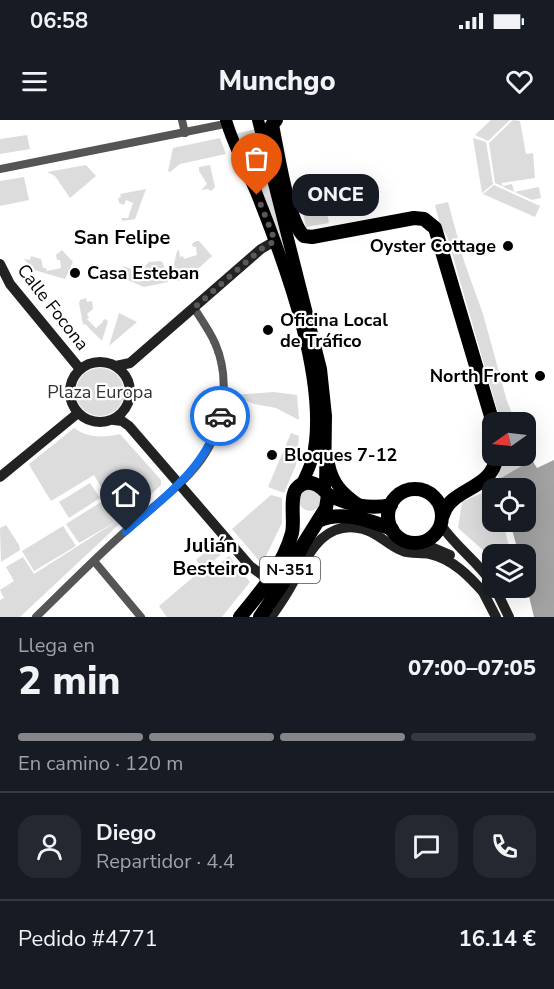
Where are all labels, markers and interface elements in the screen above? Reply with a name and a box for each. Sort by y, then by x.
text: 06:58 [30,6,88,36]
text: Munchgo [218,63,336,100]
icon: menu [18,65,51,98]
icon: heart [503,65,536,98]
pin [231,133,282,195]
icon: bag [240,142,273,175]
callout: ONCE [293,174,380,216]
text: ONCE [307,181,364,208]
district label: San Felipe [74,224,171,251]
place label: Oyster Cottage [370,234,496,258]
marker: Oyster Cottage [501,239,515,253]
street label: Calle Focona [12,259,94,355]
place label: Casa Esteban [87,261,199,285]
marker: Casa Esteban [68,266,82,280]
place label: Oficina Local de Tráfico [280,308,388,353]
marker: Oficina Local de Tráfico [261,323,275,337]
place label: North Front [430,364,528,388]
marker: North Front [533,369,547,383]
park label: Plaza Europa [47,380,153,404]
courier [190,386,250,446]
icon: car [204,400,237,433]
north arrow [482,412,536,466]
map controls [482,412,536,598]
place label: Bloques 7-12 [284,443,397,467]
marker: Bloques 7-12 [265,448,279,462]
pin [100,469,151,531]
icon: home [109,478,142,511]
button: locate [482,478,536,532]
district label: Julián Besteiro [173,532,249,582]
button: layers [482,544,536,598]
road number: N-351 [260,557,320,583]
text: Llega en [18,632,95,659]
text: 07:00–07:05 [408,653,536,683]
text: 2 min [18,655,121,708]
text: En camino · 120 m [18,750,183,777]
button: person [18,815,81,878]
button: chat [395,815,458,878]
button: phone [473,815,536,878]
text: Diego [96,818,156,848]
text: Repartidor · 4.4 [96,848,235,875]
text: Pedido #4771 [18,924,158,954]
text: 16.14 € [459,924,536,954]

